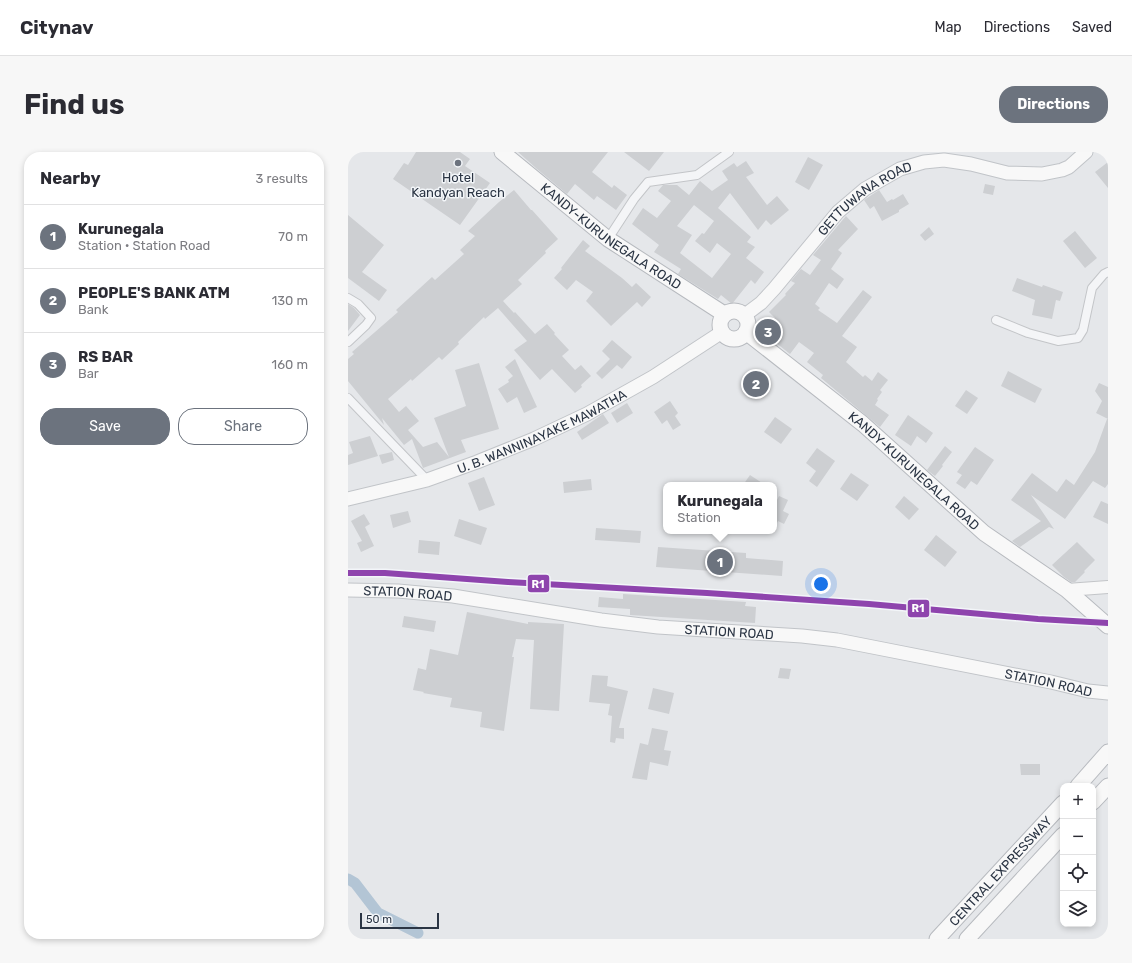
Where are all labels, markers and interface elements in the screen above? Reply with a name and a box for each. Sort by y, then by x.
text: Citynav [20,16,93,39]
text: Map [935,19,962,36]
text: Directions [984,19,1050,36]
text: Saved [1072,19,1112,36]
button: Directions [999,86,1108,123]
text: Find us [24,88,124,121]
marker: Hotel Kandyan Reach [453,158,463,168]
street label: GETTUWANA ROAD [815,159,913,239]
text: Nearby [40,168,101,188]
place label: Hotel Kandyan Reach [411,170,505,200]
text: 3 results [256,171,308,186]
street label: KANDY-KURUNEGALA ROAD [538,180,684,292]
text: Kurunegala [78,220,164,238]
text: 1 [50,229,56,244]
text: 70 m [278,229,308,244]
text: Station · Station Road [78,238,210,253]
text: PEOPLE'S BANK ATM [78,284,230,302]
text: 2 [49,293,57,308]
text: 130 m [272,293,308,308]
text: Bank [78,302,108,317]
pin: 3 [755,317,781,347]
text: RS BAR [78,348,133,366]
text: 3 [49,357,57,372]
text: 160 m [272,357,308,372]
text: Bar [78,366,99,381]
pin: 2 [743,369,769,399]
street label: U. B. WANNINAYAKE MAWATHA [455,386,629,477]
button: Save [40,408,170,445]
button: Share [178,408,308,445]
street label: KANDY-KURUNEGALA ROAD [845,409,982,533]
popup [663,482,777,534]
text: Kurunegala [677,492,763,510]
text: Station [677,510,721,525]
pin: 1 [707,547,733,577]
line badge: R1 [527,574,550,593]
your location [811,574,831,594]
text: R1 [531,578,545,591]
street label: STATION ROAD [363,583,453,604]
line badge: R1 [907,599,930,618]
text: R1 [911,602,925,615]
street label: STATION ROAD [684,622,774,642]
street label: STATION ROAD [1003,666,1094,700]
map controls [1060,783,1096,927]
button: + [1060,783,1096,819]
street label: CENTRAL EXPRESSWAY [946,813,1055,929]
button: − [1060,819,1096,855]
button: locate [1060,855,1096,891]
button: layers [1060,891,1096,927]
scale bar [360,911,439,930]
text: 50 m [366,913,392,926]

